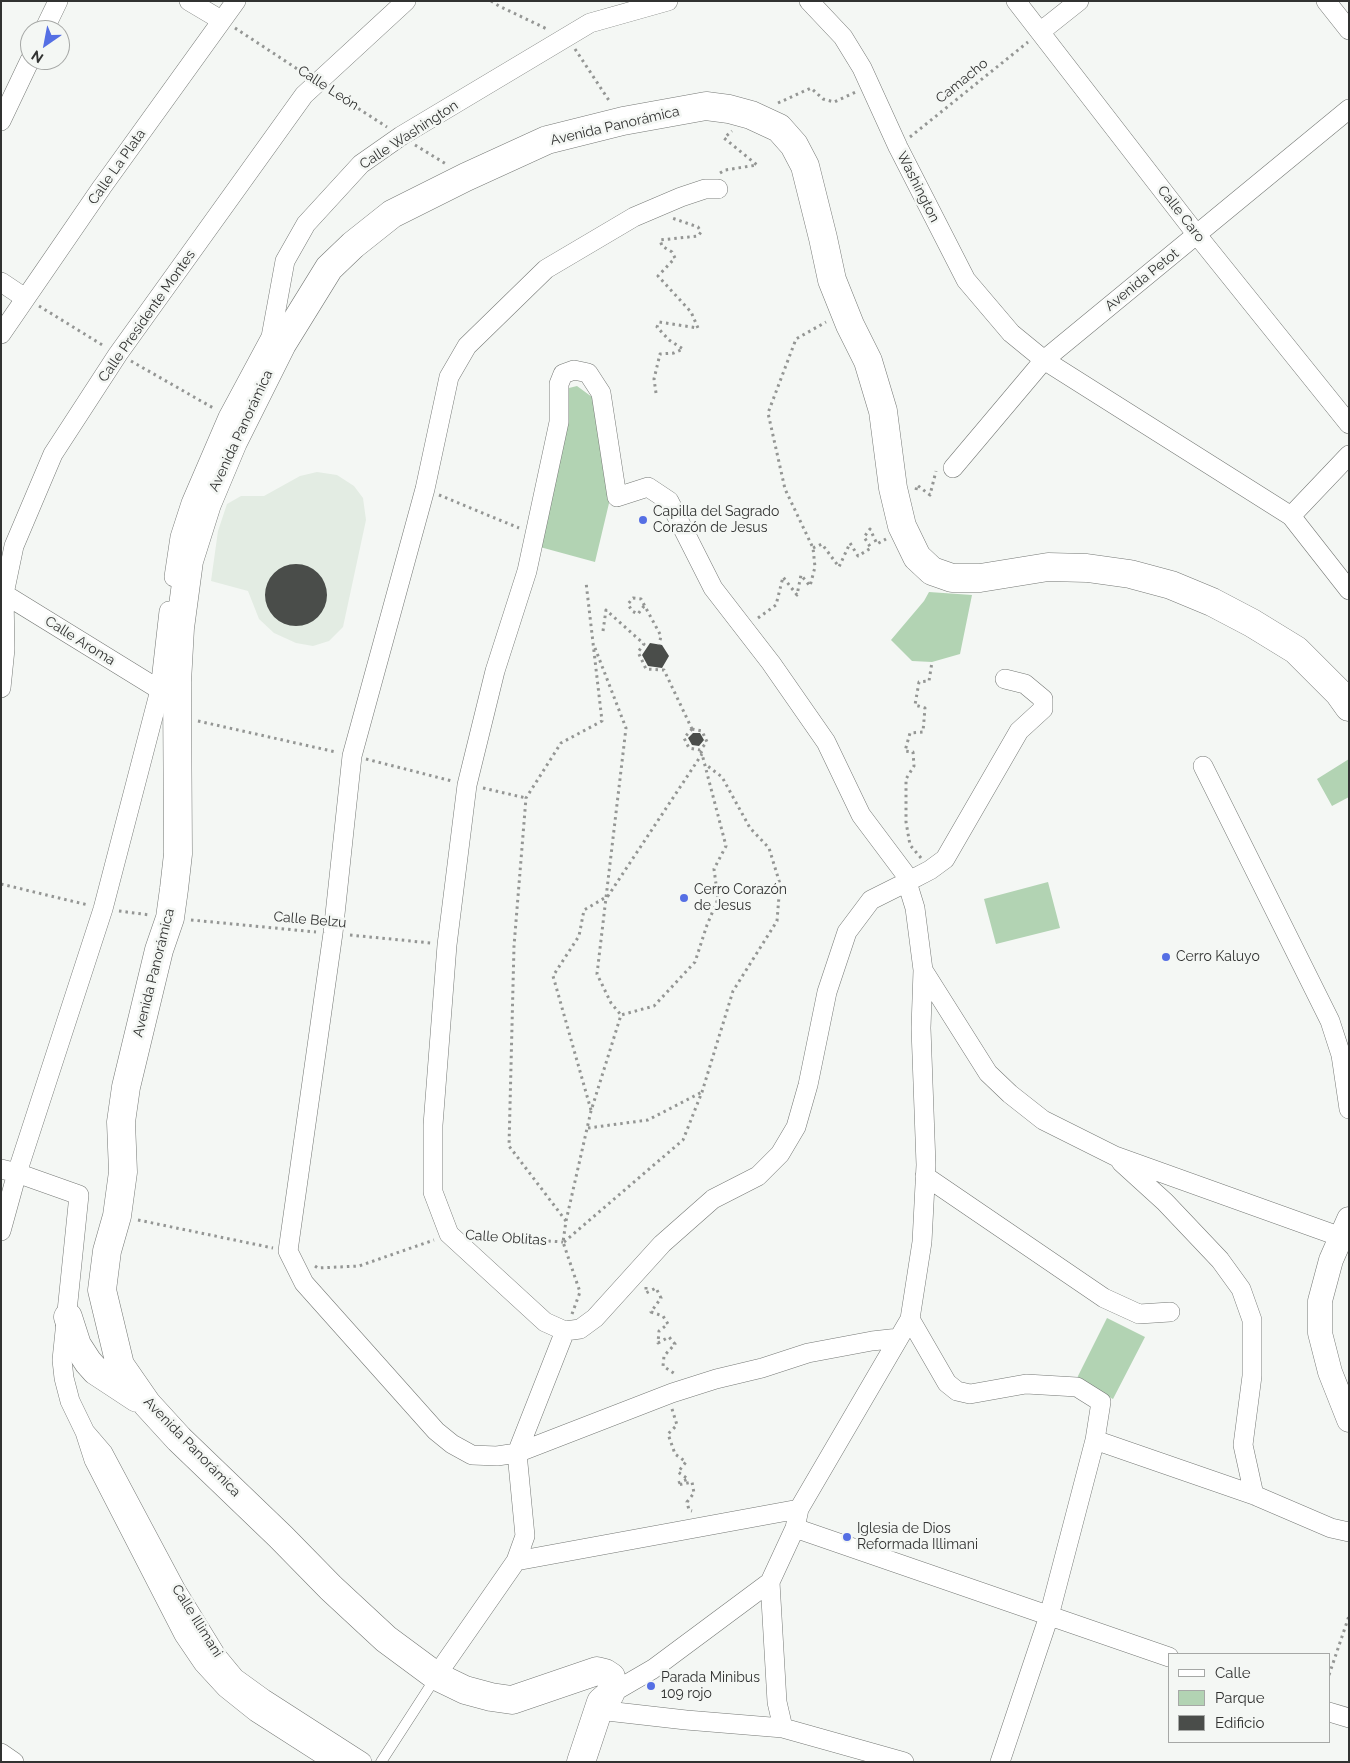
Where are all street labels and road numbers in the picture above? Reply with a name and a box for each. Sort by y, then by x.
street label: Camacho [933,55,991,107]
street label: Calle León [294,62,362,114]
street label: Calle Washington [357,97,461,173]
street label: Avenida Panorámica [549,103,681,149]
street label: Calle La Plata [85,126,149,208]
street label: Washington [893,149,943,225]
street label: Calle Caro [1154,182,1208,246]
street label: Avenida Petot [1102,245,1182,315]
street label: Calle Presidente Montes [95,247,199,385]
street label: Avenida Panorámica [205,368,277,494]
street label: Calle Aroma [42,613,118,669]
street label: Avenida Panorámica [130,907,178,1039]
street label: Calle Belzu [273,908,347,932]
street label: Calle Oblitas [465,1227,547,1249]
street label: Avenida Panorámica [140,1394,244,1500]
street label: Calle Illimani [168,1582,226,1660]

